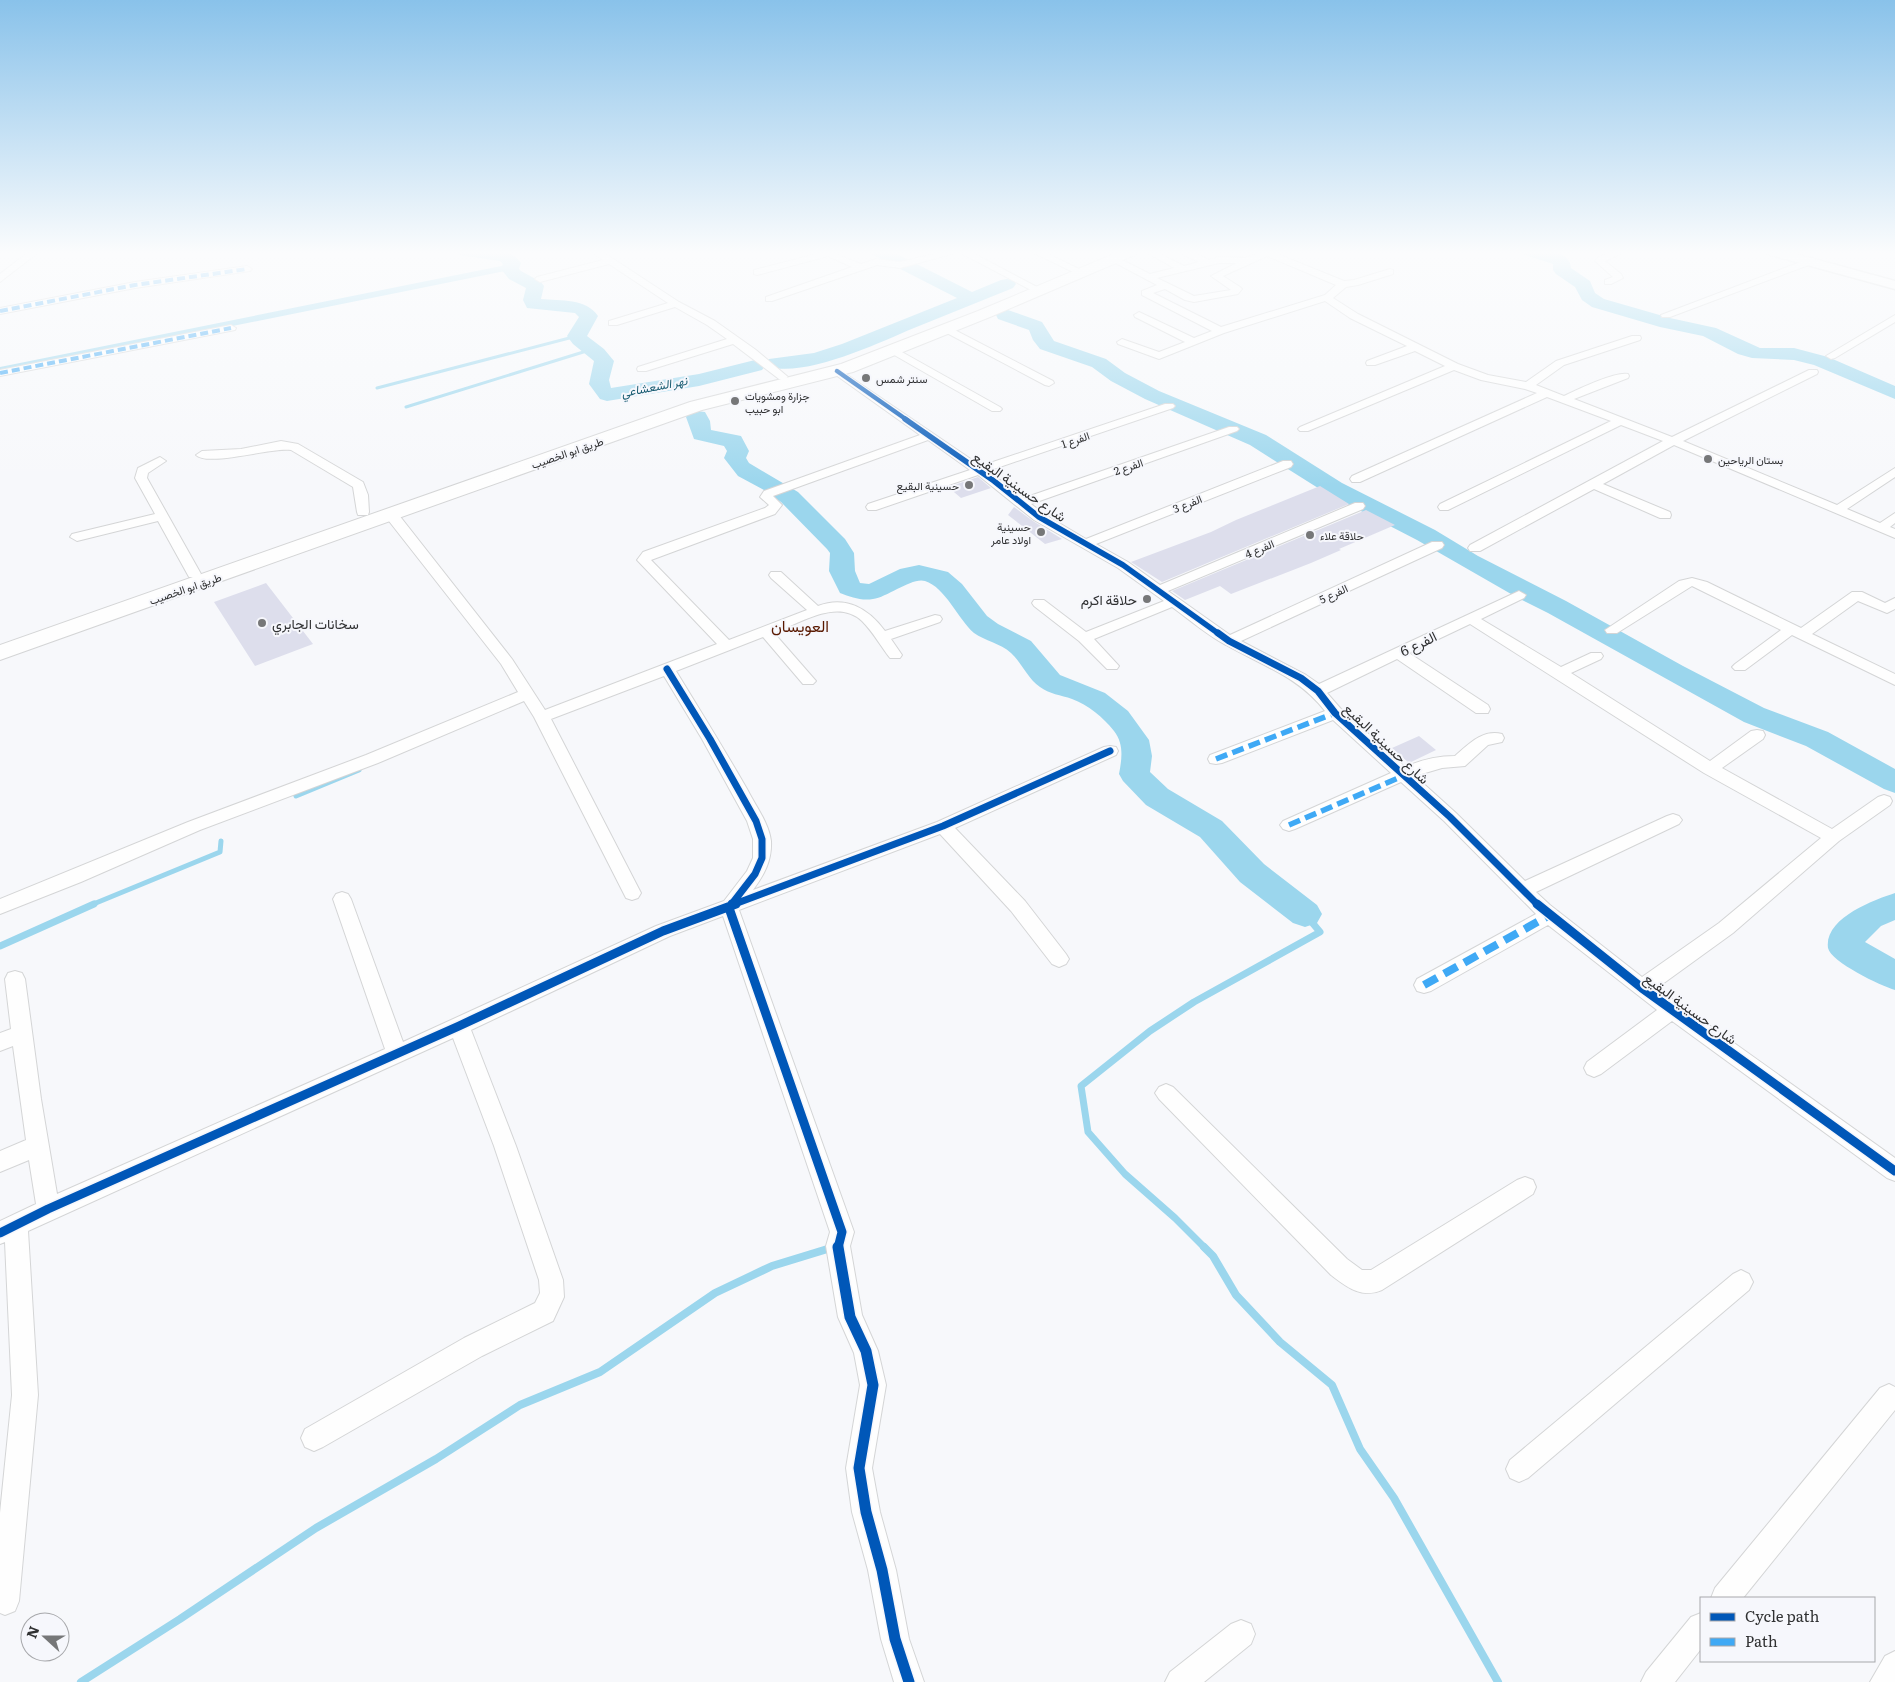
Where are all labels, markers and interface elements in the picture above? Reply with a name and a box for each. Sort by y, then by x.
place label: سنتر شمس [876,370,928,386]
water label: نهر الشعشاعي [619,371,689,403]
marker: سنتر شمس [860,372,872,384]
place label: جزارة ومشويات ابو حبيب [745,387,810,416]
marker: جزارة ومشويات ابو حبيب [729,395,741,407]
street label: الفرع 1 [1059,427,1092,452]
street label: طريق ابو الخصيب [529,432,605,472]
street label: شارع حسينية البقيع [968,446,1071,528]
place label: بستان الرياحين [1718,451,1783,467]
marker: بستان الرياحين [1702,453,1714,465]
street label: الفرع 2 [1111,454,1145,479]
place label: حسينية البقيع [897,477,959,494]
marker: حسينية البقيع [963,479,975,491]
street label: الفرع 3 [1170,490,1204,517]
place label: حسينية اولاد عامر [990,518,1031,547]
marker: حسينية اولاد عامر [1035,526,1047,538]
place label: حلاقة علاء [1320,527,1364,543]
marker: حلاقة علاء [1304,529,1316,541]
street label: الفرع 4 [1242,535,1277,562]
street label: طريق ابو الخصيب [147,568,223,608]
street label: الفرع 5 [1316,579,1350,608]
place label: حلاقة اكرم [1081,589,1137,609]
marker: حلاقة اكرم [1141,593,1153,605]
place label: سخانات الجابري [272,613,359,636]
district label: العويسان [771,613,829,637]
marker: سخانات الجابري [256,617,268,629]
street label: الفرع 6 [1396,626,1441,662]
street label: شارع حسينية البقيع [1338,698,1434,789]
street label: شارع حسينية البقيع [1639,967,1742,1050]
legend [1700,1597,1875,1662]
text: Cycle path [1745,1604,1820,1627]
north arrow [20,1612,70,1662]
text: N [20,1623,43,1641]
text: Path [1745,1629,1778,1652]

